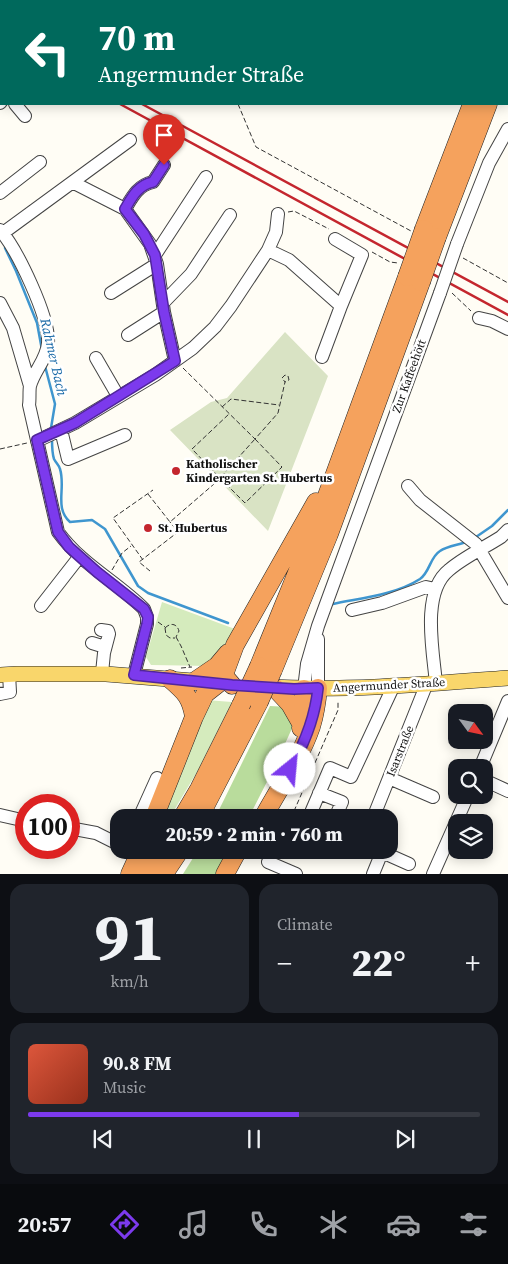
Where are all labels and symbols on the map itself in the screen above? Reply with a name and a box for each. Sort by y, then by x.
pin [143,114,185,165]
water label: Rahmer Bach [35,315,73,398]
street label: Zur Kaffeehött [388,337,430,415]
place label: Katholischer Kindergarten St. Hubertus [186,456,333,486]
marker: Katholischer Kindergarten St. Hubertus [170,465,182,477]
place label: St. Hubertus [158,520,228,536]
marker: St. Hubertus [142,522,154,534]
street label: Angermunder Straße [332,674,446,696]
north arrow [448,704,492,749]
street label: Isarstraße [383,723,417,779]
position arrow [263,742,315,794]
speed limit sign: 100 [15,794,80,859]

